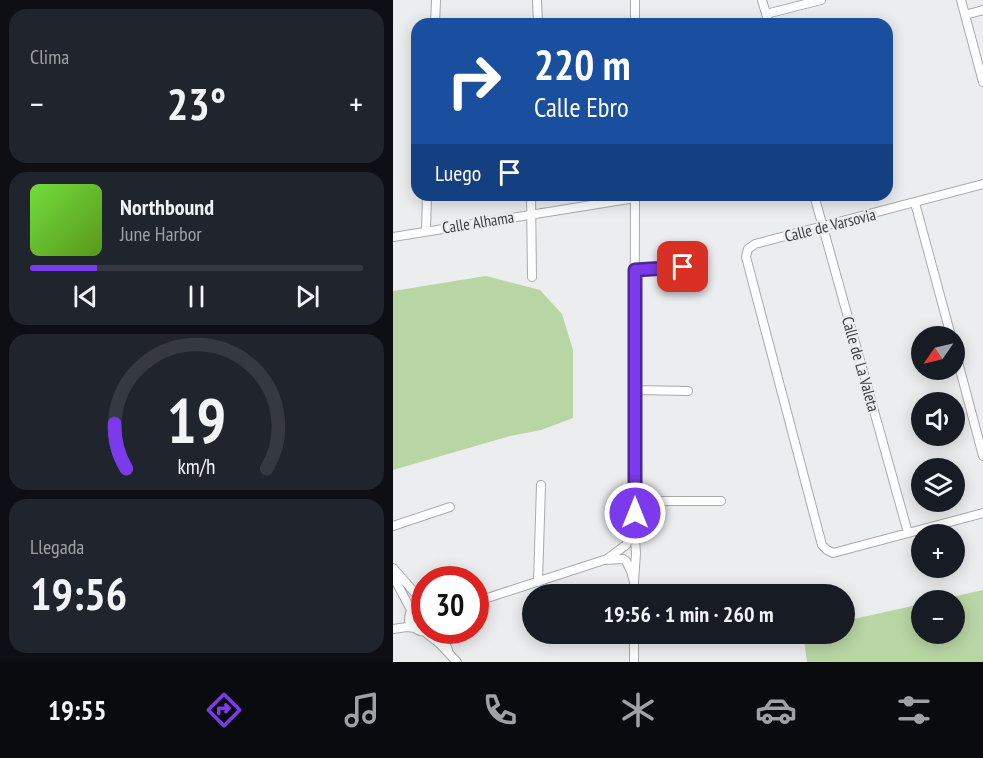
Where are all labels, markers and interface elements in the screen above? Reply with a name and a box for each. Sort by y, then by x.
text: 220 m [534,37,631,92]
icon: right [435,42,513,120]
text: Clima [30,44,69,70]
text: 23° [167,74,226,132]
text: − [30,82,44,125]
text: + [349,82,363,125]
text: Calle Ebro [534,90,629,124]
icon: arrive [493,156,526,189]
text: Luego [435,159,481,187]
text: Northbound [120,193,214,221]
street label: Calle de Varsovia [782,204,878,246]
street label: Calle Alhama [441,206,515,238]
text: June Harbor [120,221,202,247]
pin [657,241,708,292]
icon: arrive [666,250,699,283]
icon: previous [69,280,102,313]
icon: pause [180,280,213,313]
icon: next [291,280,324,313]
street label: Calle de La Valeta [838,314,884,414]
north arrow [911,326,965,380]
map controls [911,326,965,644]
text: 19 [167,380,226,461]
button: sound [911,392,965,446]
text: km/h [177,453,216,481]
button: layers [911,458,965,512]
position arrow [603,481,667,545]
button: + [911,524,965,578]
text: Llegada [30,534,84,560]
text: 19:56 [30,564,127,622]
speed limit sign: 30 [411,566,489,644]
button: − [911,590,965,644]
text: 19:56 · 1 min · 260 m [603,600,774,628]
icon: directions [203,689,245,731]
icon: music [341,689,383,731]
icon: phone [479,689,521,731]
icon: climate [617,689,659,731]
icon: car [755,689,797,731]
icon: filters [893,689,935,731]
text: 19:55 [48,693,106,727]

